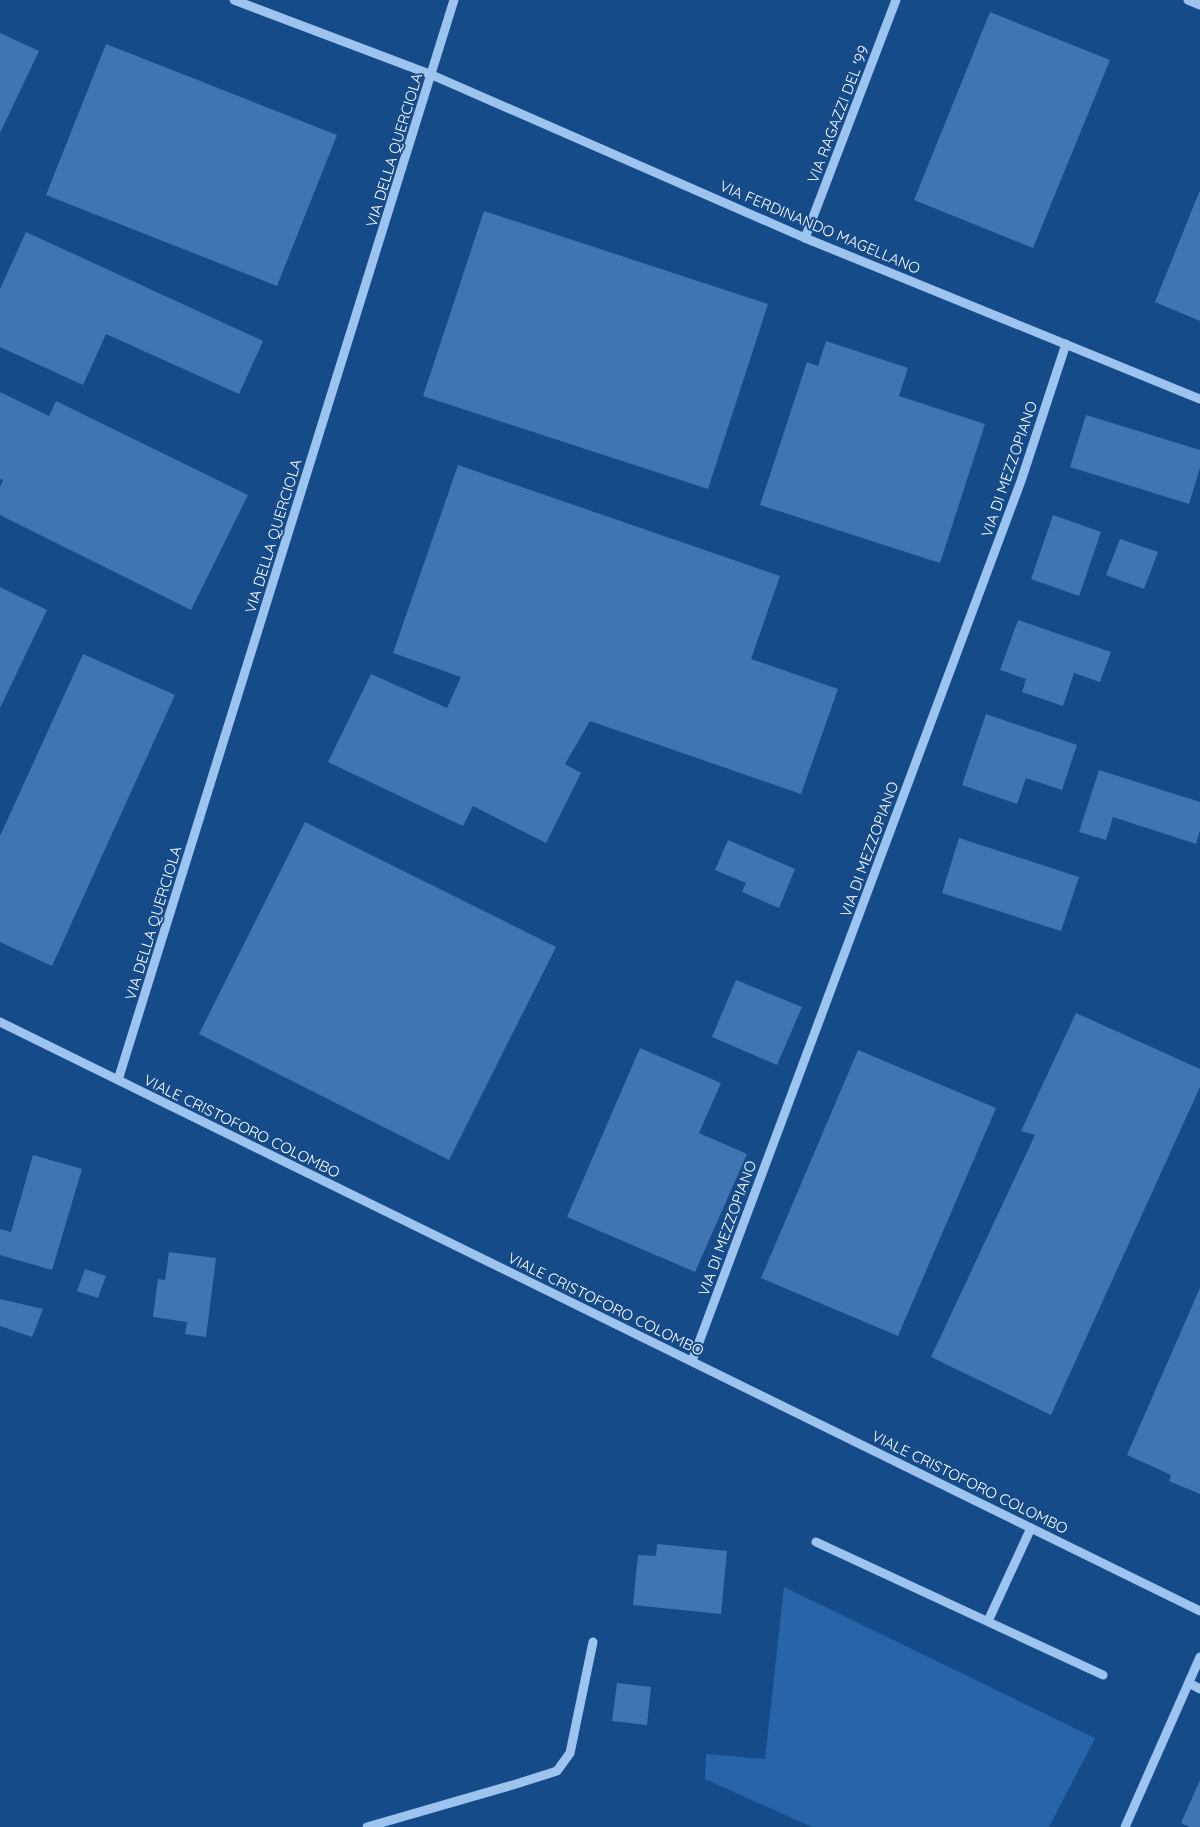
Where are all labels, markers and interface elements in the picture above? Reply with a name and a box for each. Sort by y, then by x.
street label: VIA RAGAZZI DEL '99 [803,43,873,185]
street label: VIA DELLA QUERCIOLA [362,70,427,229]
street label: VIA FERDINANDO MAGELLANO [717,176,923,278]
street label: VIA DI MEZZOPIANO [977,398,1041,540]
street label: VIA DELLA QUERCIOLA [241,456,306,615]
street label: VIA DI MEZZOPIANO [836,779,902,919]
street label: VIA DELLA QUERCIOLA [121,843,186,1002]
street label: VIALE CRISTOFORO COLOMBO [141,1070,343,1182]
street label: VIA DI MEZZOPIANO [694,1158,760,1298]
street label: VIALE CRISTOFORO COLOMBO [505,1248,707,1360]
street label: VIALE CRISTOFORO COLOMBO [869,1426,1071,1538]

